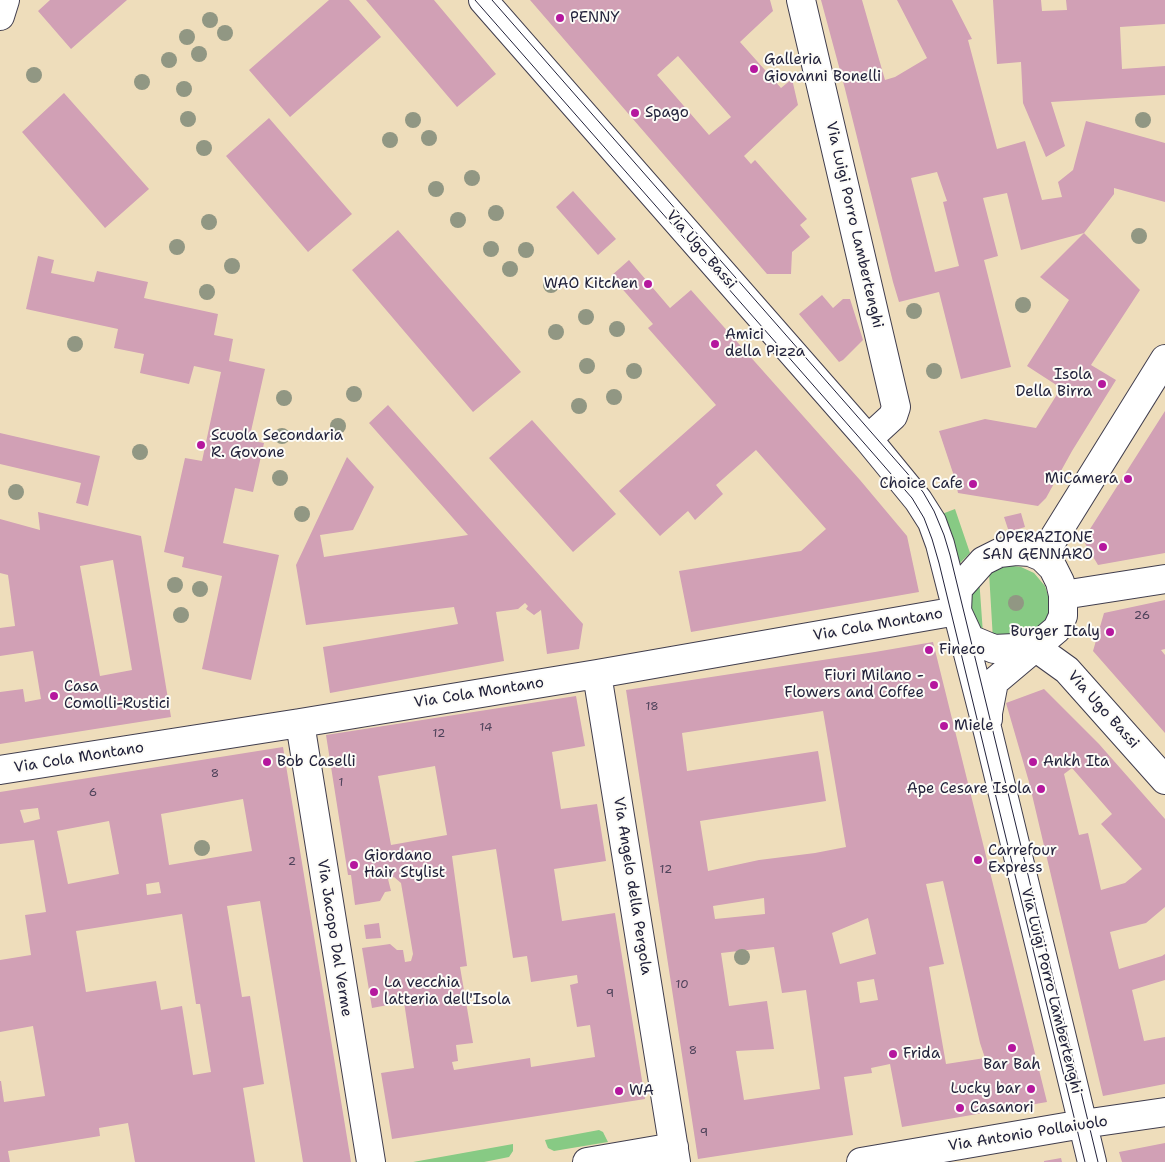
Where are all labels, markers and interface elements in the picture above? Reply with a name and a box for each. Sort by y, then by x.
place label: PENNY [570,9,620,27]
marker: PENNY [554,12,566,24]
place label: Galleria Giovanni Bonelli [764,51,881,86]
marker: Galleria Giovanni Bonelli [748,63,760,75]
place label: Spago [645,104,689,122]
marker: Spago [629,107,641,119]
street label: Via Luigi Porro Lambertenghi [821,120,887,330]
street label: Via Ugo Bassi [662,207,740,293]
place label: WAO Kitchen [544,275,638,293]
marker: WAO Kitchen [642,278,654,290]
place label: Amici della Pizza [725,326,805,361]
marker: Amici della Pizza [709,338,721,350]
place label: Isola Della Birra [1016,366,1092,401]
marker: Isola Della Birra [1096,378,1108,390]
place label: Scuola Secondaria R. Govone [211,427,343,462]
marker: Scuola Secondaria R. Govone [195,439,207,451]
place label: MiCamera [1045,470,1118,488]
marker: MiCamera [1122,473,1134,485]
place label: Choice Cafe [879,475,963,493]
marker: Choice Cafe [967,478,979,490]
place label: OPERAZIONE SAN GENNARO [982,529,1093,564]
marker: OPERAZIONE SAN GENNARO [1097,541,1109,553]
street label: Via Cola Montano [812,605,944,645]
house number: 26 [1134,609,1150,623]
place label: Burger Italy [1010,623,1100,641]
marker: Burger Italy [1104,626,1116,638]
place label: Fineco [939,641,985,659]
marker: Fineco [923,644,935,656]
place label: Fiuri Milano - Flowers and Coffee [784,667,924,702]
street label: Via Ugo Bassi [1063,667,1143,753]
street label: Via Cola Montano [413,674,545,712]
place label: Casa Comolli-Rustici [64,678,170,713]
marker: Fiuri Milano - Flowers and Coffee [928,679,940,691]
marker: Casa Comolli-Rustici [48,690,60,702]
house number: 18 [645,700,659,714]
place label: Miele [954,717,994,735]
marker: Miele [938,720,950,732]
house number: 14 [480,721,492,735]
house number: 12 [433,727,445,741]
street label: Via Cola Montano [13,739,145,777]
place label: Bob Caselli [277,753,356,771]
place label: Ankh Ita [1043,753,1109,771]
marker: Bob Caselli [261,756,273,768]
marker: Ankh Ita [1027,756,1039,768]
house number: 8 [211,767,219,781]
house number: 1 [338,776,344,790]
place label: Ape Cesare Isola [907,780,1031,798]
marker: Ape Cesare Isola [1035,783,1047,795]
house number: 6 [89,786,97,800]
street label: Via Angelo della Pergola [609,796,655,976]
place label: Carrefour Express [988,842,1057,877]
place label: Giordano Hair Stylist [364,847,445,882]
marker: Carrefour Express [972,854,984,866]
house number: 2 [288,855,296,869]
street label: Via Jacopo Dal Verme [313,858,355,1018]
marker: Giordano Hair Stylist [348,859,360,871]
house number: 12 [660,863,672,877]
street label: Via Luigi Porro Lambertenghi [1017,886,1085,1096]
place label: La vecchia latteria dell'Isola [384,974,511,1009]
house number: 10 [675,978,689,992]
marker: La vecchia latteria dell'Isola [368,986,380,998]
house number: 9 [606,987,614,1001]
marker: Bar Bah [1006,1042,1018,1054]
house number: 8 [689,1044,697,1058]
place label: Frida [903,1045,940,1063]
marker: Frida [887,1048,899,1060]
place label: Bar Bah [983,1056,1041,1074]
place label: Lucky bar [951,1080,1021,1098]
place label: WA [629,1082,654,1100]
marker: Lucky bar [1025,1083,1037,1095]
marker: WA [613,1085,625,1097]
place label: Casanori [970,1099,1034,1117]
marker: Casanori [954,1102,966,1114]
street label: Via Antonio Pollaiuolo [947,1112,1109,1156]
house number: 9 [700,1126,708,1140]

